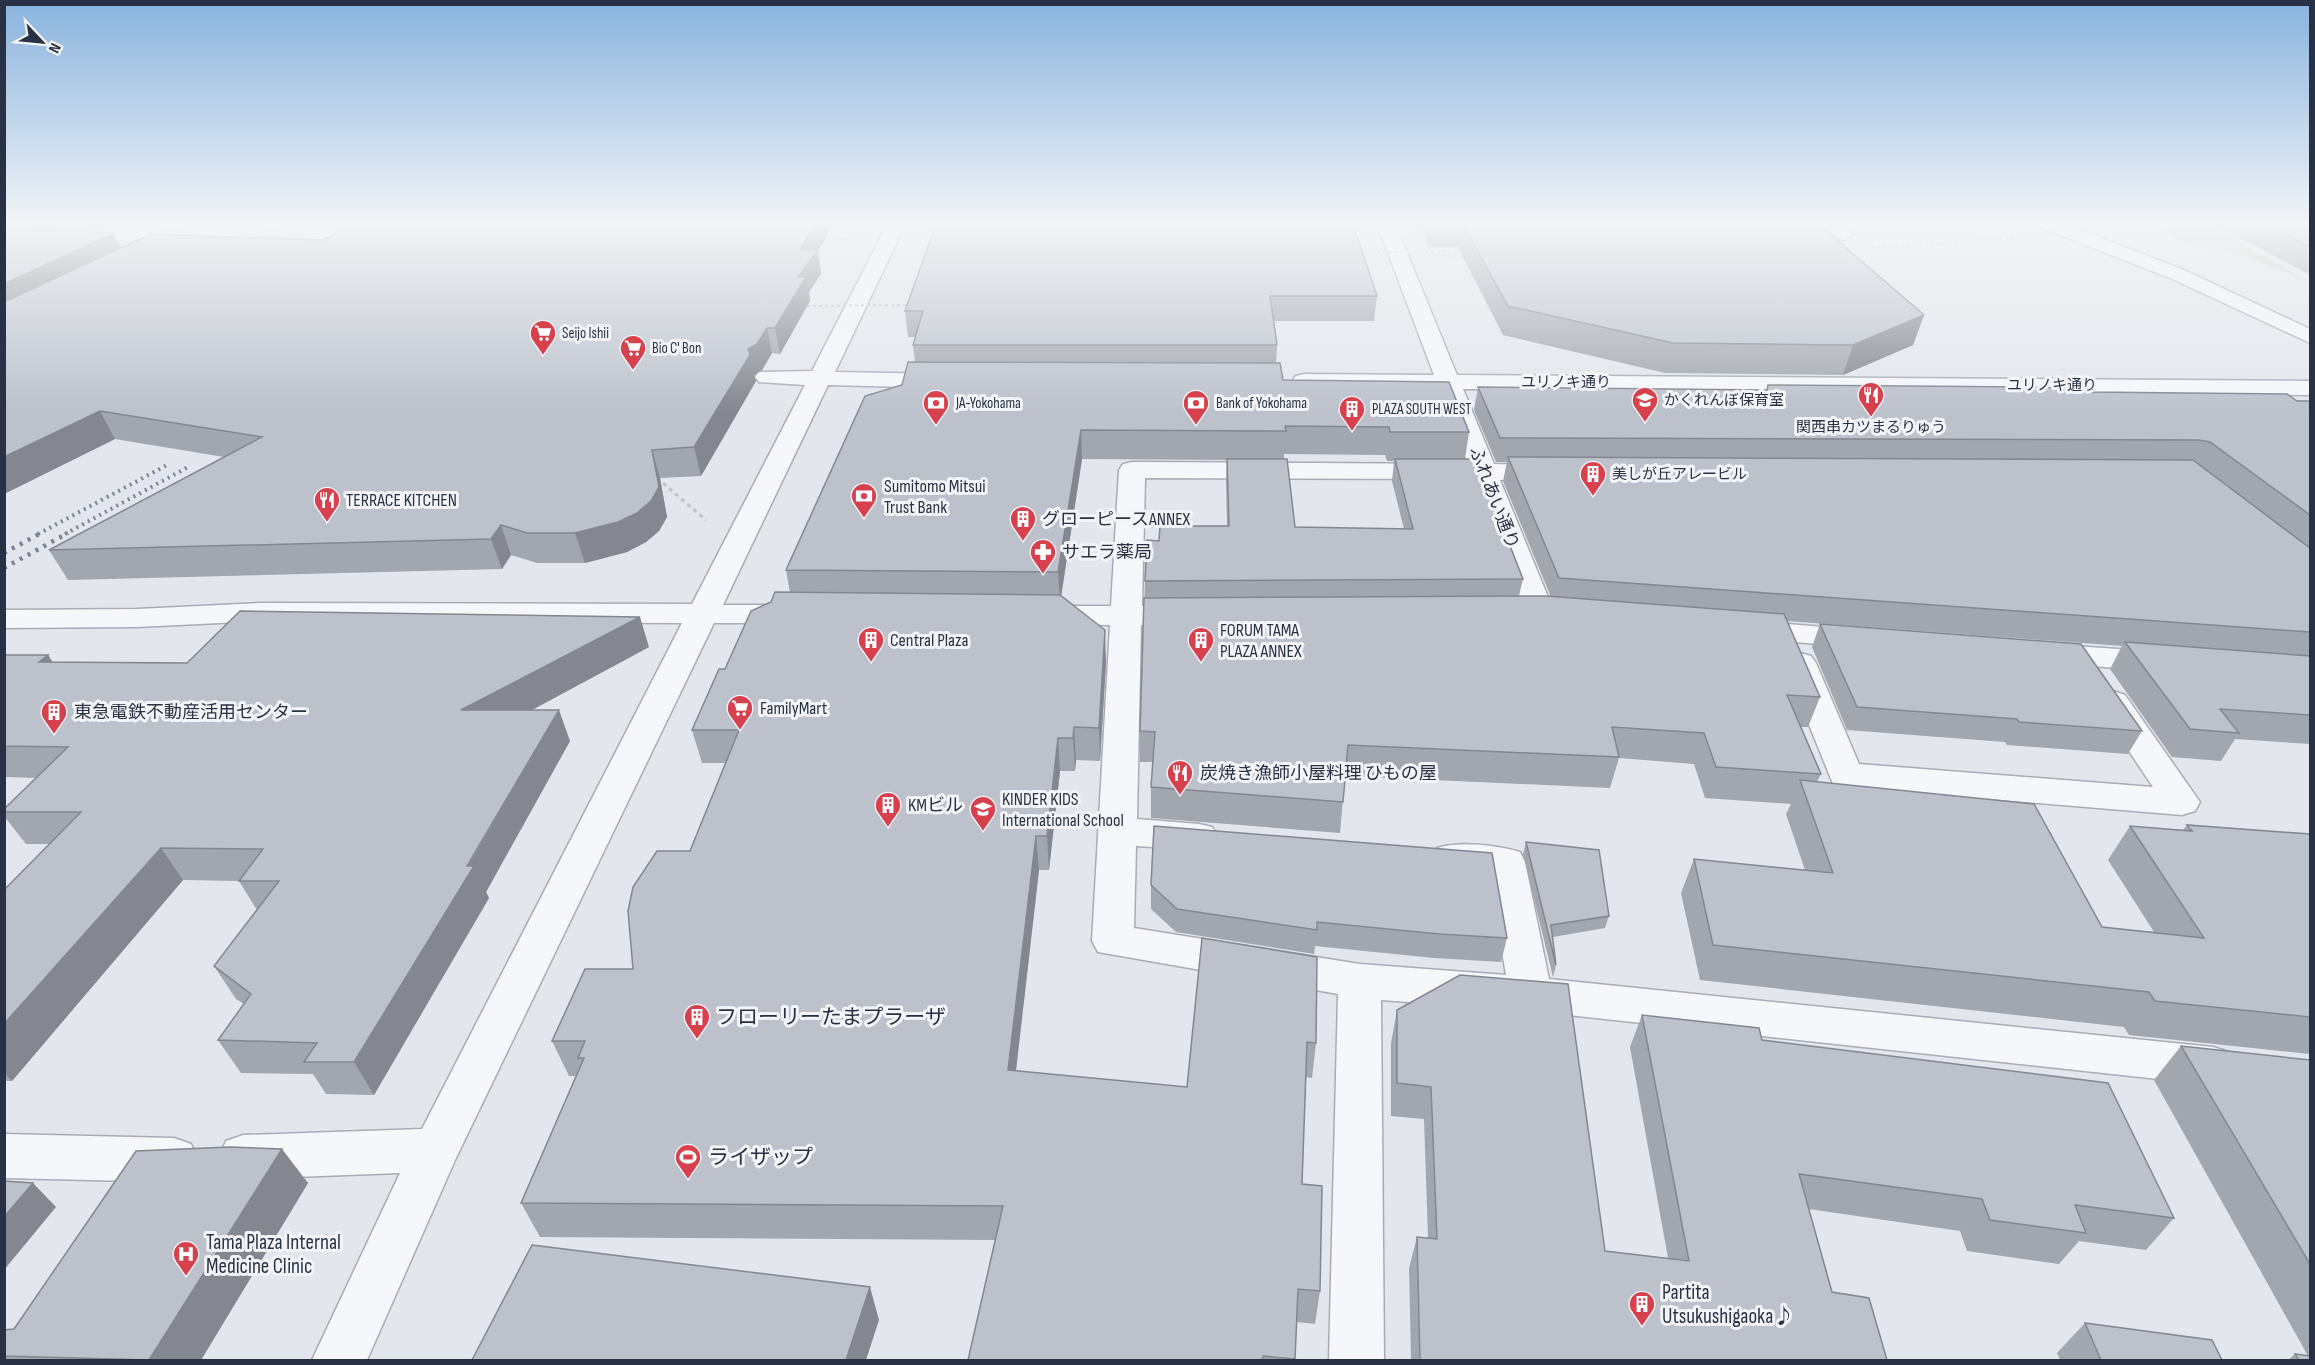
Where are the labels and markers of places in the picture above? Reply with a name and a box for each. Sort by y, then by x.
supermarket icon: Seijo Ishii [528,318,558,356]
place label: Seijo Ishii [562,324,609,343]
supermarket icon: Bio C' Bon [618,333,648,371]
place label: Bio C' Bon [652,339,701,358]
restaurant icon: 関西串カツまるりゅう [1856,380,1886,418]
school or university icon: かくれんぼ保育室 [1630,385,1660,423]
bank icon: JA-Yokohama [921,388,951,426]
bank icon: Bank of Yokohama [1181,388,1211,426]
place label: かくれんぼ保育室 [1664,391,1784,410]
place label: JA-Yokohama [955,394,1021,413]
place label: Bank of Yokohama [1216,394,1307,413]
building icon: PLAZA SOUTH WEST [1337,394,1367,432]
place label: PLAZA SOUTH WEST [1372,400,1471,419]
place label: 関西串カツまるりゅう [1796,418,1946,437]
building icon: 美しが丘アレービル [1578,459,1608,497]
place label: 美しが丘アレービル [1612,465,1747,484]
place label: Sumitomo Mitsui Trust Bank [884,476,986,518]
bank icon: Sumitomo Mitsui Trust Bank [849,481,879,519]
restaurant icon: TERRACE KITCHEN [312,485,342,523]
place label: TERRACE KITCHEN [346,490,457,511]
building icon: グローピースANNEX [1008,504,1038,542]
place label: グローピースANNEX [1042,509,1191,530]
pharmacy icon: サエラ薬局 [1028,537,1058,575]
place label: サエラ薬局 [1062,542,1152,563]
place label: FORUM TAMA PLAZA ANNEX [1220,620,1302,662]
building icon: Central Plaza [856,625,886,663]
building icon: FORUM TAMA PLAZA ANNEX [1186,625,1216,663]
place label: Central Plaza [890,630,968,651]
supermarket icon: FamilyMart [725,693,755,731]
building icon: 東急電鉄不動産活用センター [39,697,69,735]
place label: FamilyMart [760,698,828,719]
place label: 東急電鉄不動産活用センター [74,702,308,723]
restaurant icon: 炭焼き漁師小屋料理 ひもの屋 [1165,758,1195,796]
place label: 炭焼き漁師小屋料理 ひもの屋 [1200,763,1437,784]
place label: KINDER KIDS International School [1002,789,1124,831]
building icon: KMビル [873,790,903,828]
school or university icon: KINDER KIDS International School [968,794,998,832]
place label: KMビル [908,795,963,816]
building icon: フローリーたまプラーザ [682,1002,712,1040]
place label: フローリーたまプラーザ [716,1005,946,1030]
sports icon: ライザップ [673,1142,703,1180]
place label: ライザップ [708,1145,813,1170]
place label: Tama Plaza Internal Medicine Clinic [206,1230,341,1279]
hospital icon: Tama Plaza Internal Medicine Clinic [171,1239,201,1277]
place label: Partita Utsukushigaoka♪ [1662,1280,1794,1329]
building icon: Partita Utsukushigaoka♪ [1627,1289,1657,1327]

